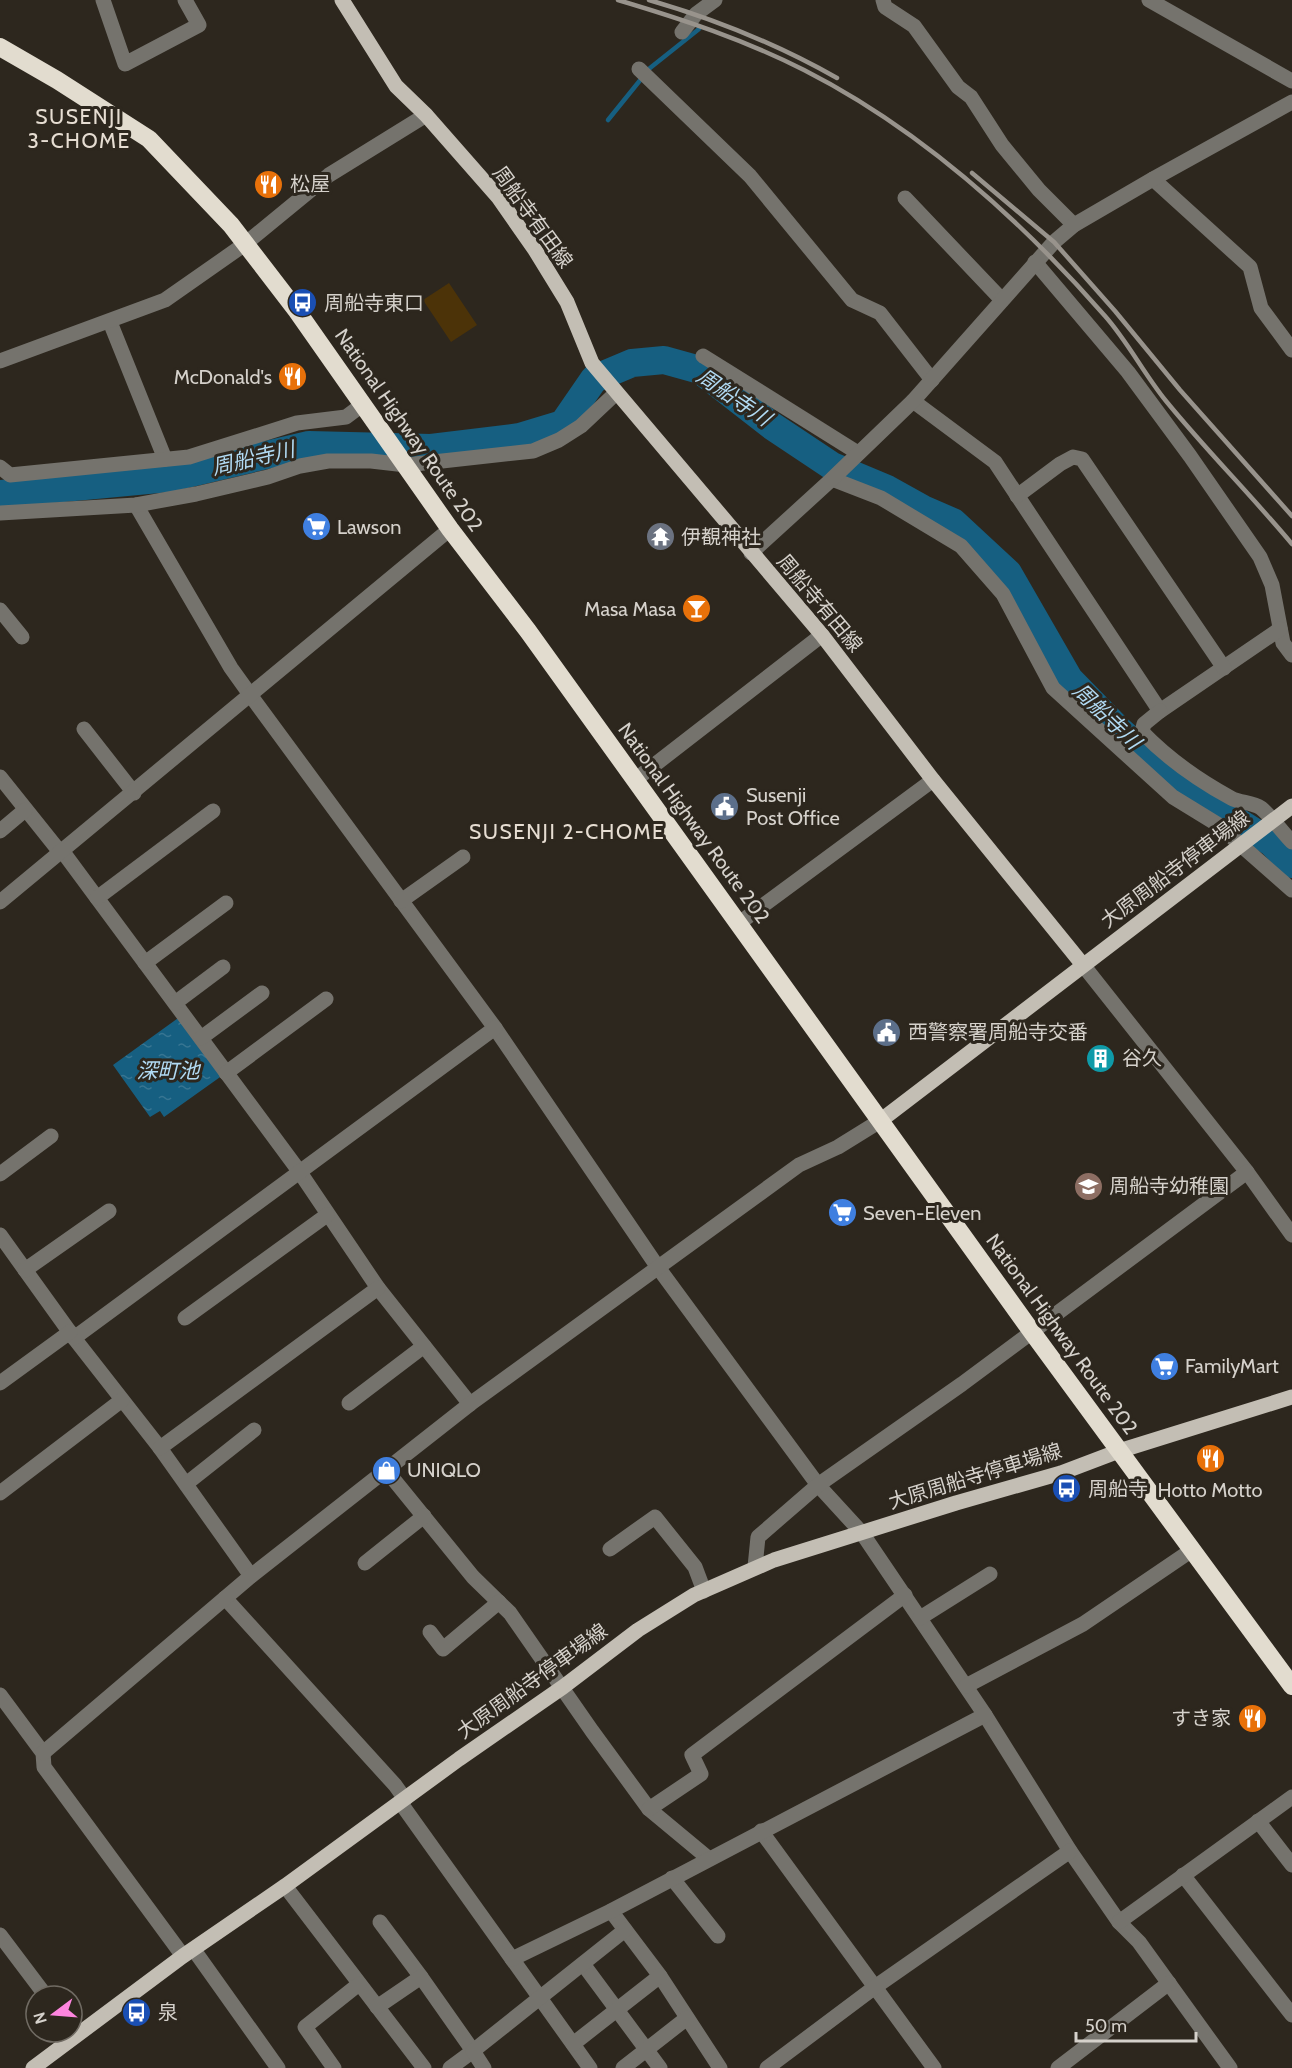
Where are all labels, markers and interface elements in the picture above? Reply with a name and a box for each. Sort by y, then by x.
district label: SUSENJI 3-CHOME [27,104,131,153]
street label: 周船寺有田線 [488,161,578,273]
restaurant icon: 松屋 [253,168,285,200]
place label: 松屋 [290,172,330,196]
bus stop icon: 周船寺東口 [287,287,319,319]
place label: 周船寺東口 [324,291,424,315]
street label: National Highway Route 202 [330,324,488,536]
restaurant icon: McDonald's [277,361,309,393]
water label: 周船寺川 [692,363,777,432]
place label: McDonald's [174,365,272,389]
water label: 周船寺川 [209,436,299,480]
supermarket icon: Lawson [300,511,332,543]
place label: Lawson [337,515,401,539]
temple icon: 伊覩神社 [644,521,676,553]
place label: 伊覩神社 [681,525,761,549]
street label: 周船寺有田線 [772,549,868,657]
bar icon: Masa Masa [681,593,713,625]
place label: Masa Masa [584,597,676,621]
water label: 周船寺川 [1068,678,1147,756]
street label: National Highway Route 202 [613,718,775,928]
place label: Susenji Post Office [746,783,840,830]
public building icon: Susenji Post Office [709,790,741,822]
street label: 大原周船寺停車場線 [1096,805,1254,933]
district label: SUSENJI 2-CHOME [469,819,665,844]
public building icon: 西警察署周船寺交番 [871,1016,903,1048]
place label: 西警察署周船寺交番 [908,1020,1088,1044]
building icon: 谷久 [1085,1042,1117,1074]
place label: 谷久 [1122,1046,1162,1070]
water label: 深町池 [137,1058,201,1083]
school or university icon: 周船寺幼稚園 [1072,1170,1104,1202]
place label: 周船寺幼稚園 [1109,1174,1229,1198]
supermarket icon: Seven-Eleven [826,1197,858,1229]
place label: Seven-Eleven [863,1201,981,1225]
street label: National Highway Route 202 [981,1229,1143,1439]
supermarket icon: FamilyMart [1148,1350,1180,1382]
place label: FamilyMart [1185,1354,1279,1378]
street label: 大原周船寺停車場線 [885,1438,1065,1514]
restaurant icon: Hotto Motto [1194,1443,1226,1475]
shop icon: UNIQLO [370,1454,402,1486]
place label: UNIQLO [407,1458,481,1482]
bus stop icon: 周船寺 [1051,1473,1083,1505]
place label: 周船寺 [1088,1477,1148,1501]
place label: Hotto Motto [1158,1478,1262,1502]
street label: 大原周船寺停車場線 [452,1618,612,1744]
restaurant icon: すき家 [1236,1702,1268,1734]
place label: すき家 [1171,1706,1231,1730]
north arrow [24,1984,84,2044]
bus stop icon: 泉 [121,1996,153,2028]
place label: 泉 [158,2000,178,2024]
scale bar [1076,2005,1196,2043]
text: N [29,2010,51,2026]
text: 50 m [1085,2015,1127,2037]

